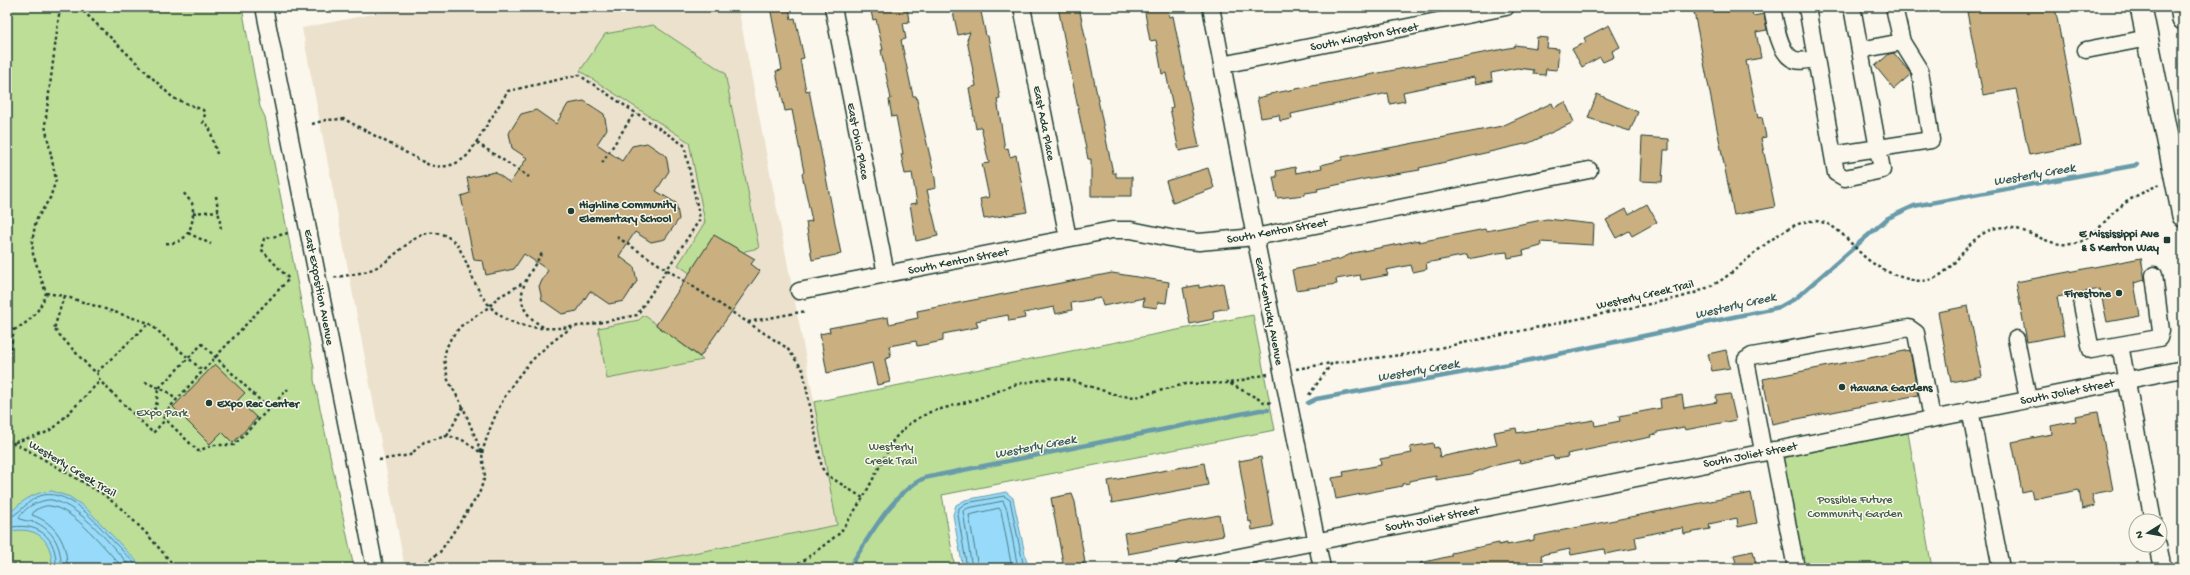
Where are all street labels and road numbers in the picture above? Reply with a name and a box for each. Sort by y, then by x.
street label: South Kingston Street [1309,20,1421,55]
street label: East Ada Place [1029,85,1057,163]
street label: East Ohio Place [843,102,871,182]
street label: South Kenton Street [1226,216,1330,248]
street label: East Exposition Avenue [300,228,336,347]
street label: South Kenton Street [907,245,1011,279]
street label: East Kentucky Avenue [1251,256,1286,367]
street label: Westerly Creek Trail [1595,278,1696,314]
street label: South Joliet Street [2019,377,2117,409]
street label: Westerly Creek Trail [26,438,119,502]
street label: South Joliet Street [1702,440,1800,472]
street label: South Joliet Street [1384,504,1482,536]

